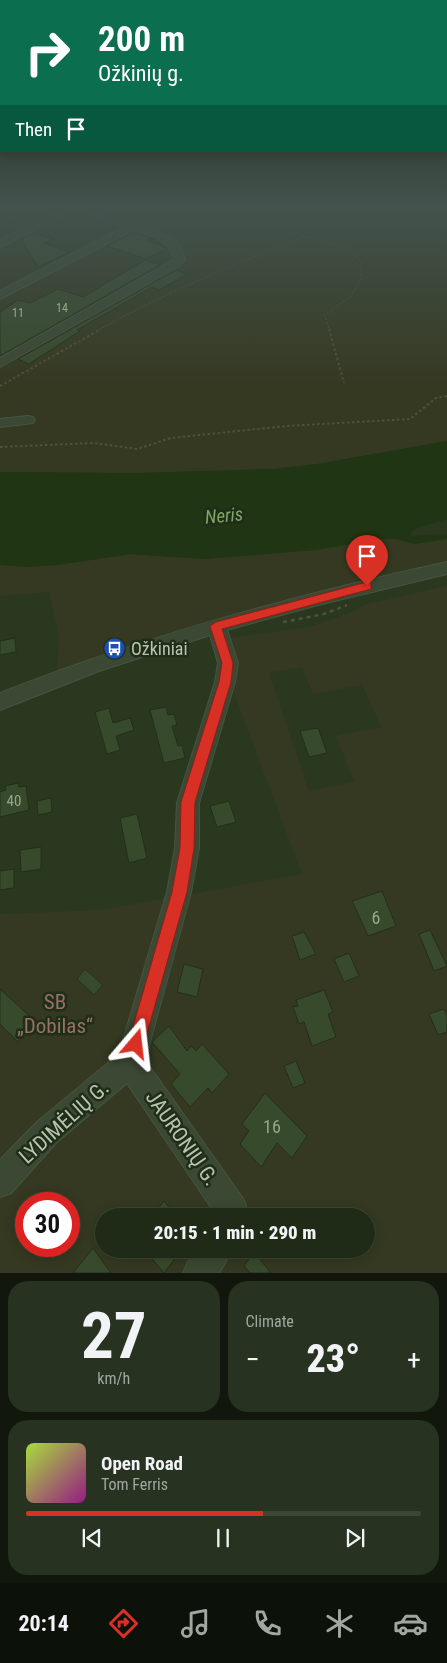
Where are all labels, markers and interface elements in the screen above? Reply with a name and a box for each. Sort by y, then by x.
text: 200 m [98,19,185,60]
icon: right [15,20,80,85]
text: Ožkinių g. [98,61,184,86]
icon: arrive [62,115,90,143]
text: Then [15,118,52,141]
house number: 14 [56,301,68,315]
house number: 11 [12,306,24,320]
water label: Neris [204,502,244,529]
pin [346,535,388,586]
icon: arrive [353,542,381,570]
bus stop icon: Ožkiniai [103,637,127,661]
place label: Ožkiniai [131,638,188,659]
house number: 40 [7,792,21,810]
house number: 6 [372,907,380,928]
park label: SB „Dobilas“ [17,990,93,1038]
position arrow [109,1017,161,1069]
street label: LYDIMĖLIŲ G. [14,1076,114,1168]
street label: JAURONIŲ G. [141,1086,223,1190]
house number: 16 [263,1116,281,1137]
speed limit sign: 30 [15,1192,80,1257]
text: 20:15 · 1 min · 290 m [154,1221,316,1244]
text: 27 [81,1298,147,1374]
text: Climate [246,1312,294,1331]
text: 23° [307,1337,360,1381]
text: − [246,1343,260,1376]
text: + [407,1343,421,1376]
text: km/h [97,1369,130,1388]
text: Open Road [101,1452,183,1475]
text: Tom Ferris [101,1475,168,1494]
icon: previous [78,1524,106,1552]
icon: pause [209,1524,237,1552]
icon: next [341,1524,369,1552]
icon: directions [106,1606,141,1641]
icon: music [178,1606,213,1641]
icon: phone [250,1606,285,1641]
icon: climate [322,1606,357,1641]
icon: car [393,1606,428,1641]
text: 20:14 [18,1611,69,1636]

